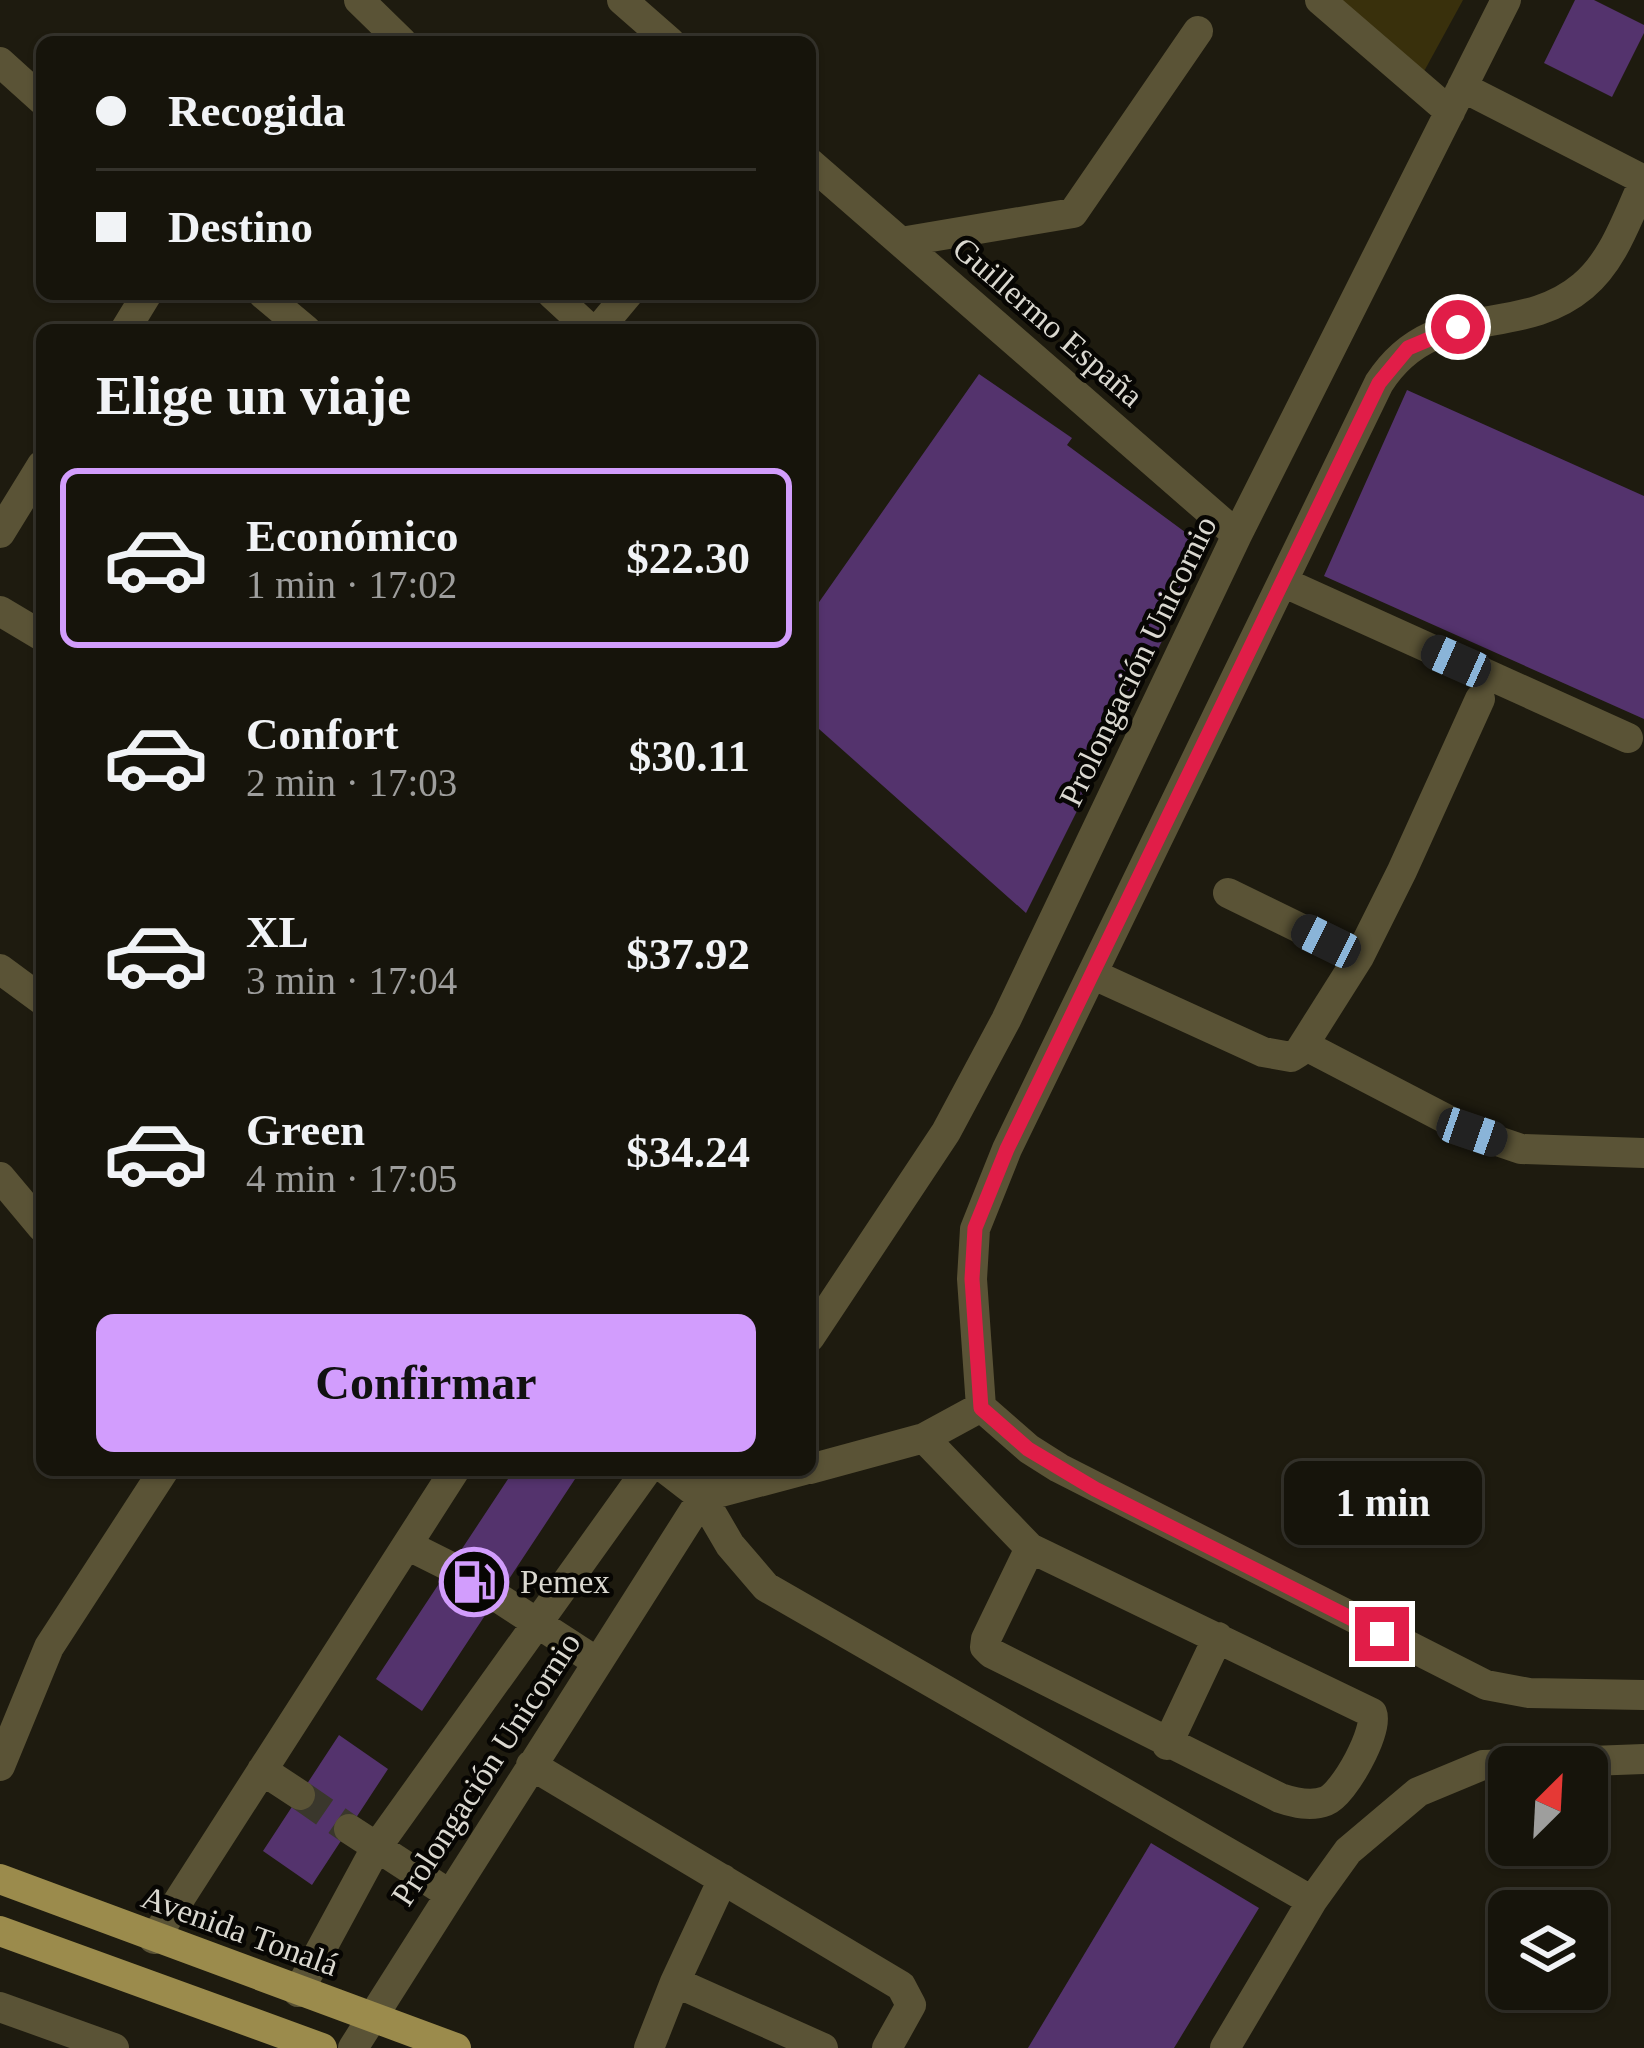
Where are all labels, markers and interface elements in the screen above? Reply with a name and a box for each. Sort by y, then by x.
text: Recogida [168,86,345,136]
text: Destino [168,202,313,252]
street label: Guillermo España [946,230,1150,414]
route start [1431,300,1485,354]
text: Elige un viaje [96,366,411,426]
icon: car [102,504,210,612]
street label: Prolongación Unicornio [1052,510,1224,812]
text: Económico [246,511,458,561]
text: $22.30 [626,533,750,583]
text: 1 min · 17:02 [246,563,457,606]
car [1416,630,1496,692]
icon: car [102,702,210,810]
text: Confort [246,709,398,759]
text: $30.11 [629,731,750,781]
text: 2 min · 17:03 [246,761,457,804]
icon: car [102,900,210,1008]
text: XL [246,907,309,957]
car [1286,909,1366,973]
text: $37.92 [626,929,750,979]
text: 3 min · 17:04 [246,959,457,1002]
icon: car [102,1098,210,1206]
car [1432,1103,1512,1161]
text: Green [246,1105,365,1155]
text: $34.24 [626,1127,750,1177]
text: 4 min · 17:05 [246,1157,457,1200]
button: Confirmar [96,1314,756,1452]
callout: 1 min [1283,1460,1481,1544]
text: 1 min [1336,1481,1430,1524]
fuel station icon: Pemex [439,1547,509,1617]
place label: Pemex [520,1564,610,1600]
route end [1355,1607,1409,1661]
street label: Prolongación Unicornio [384,1626,588,1912]
north arrow [1488,1746,1608,1866]
map controls [1488,1746,1608,2010]
street label: Avenida Tonalá [137,1879,343,1983]
button: layers [1488,1890,1608,2010]

